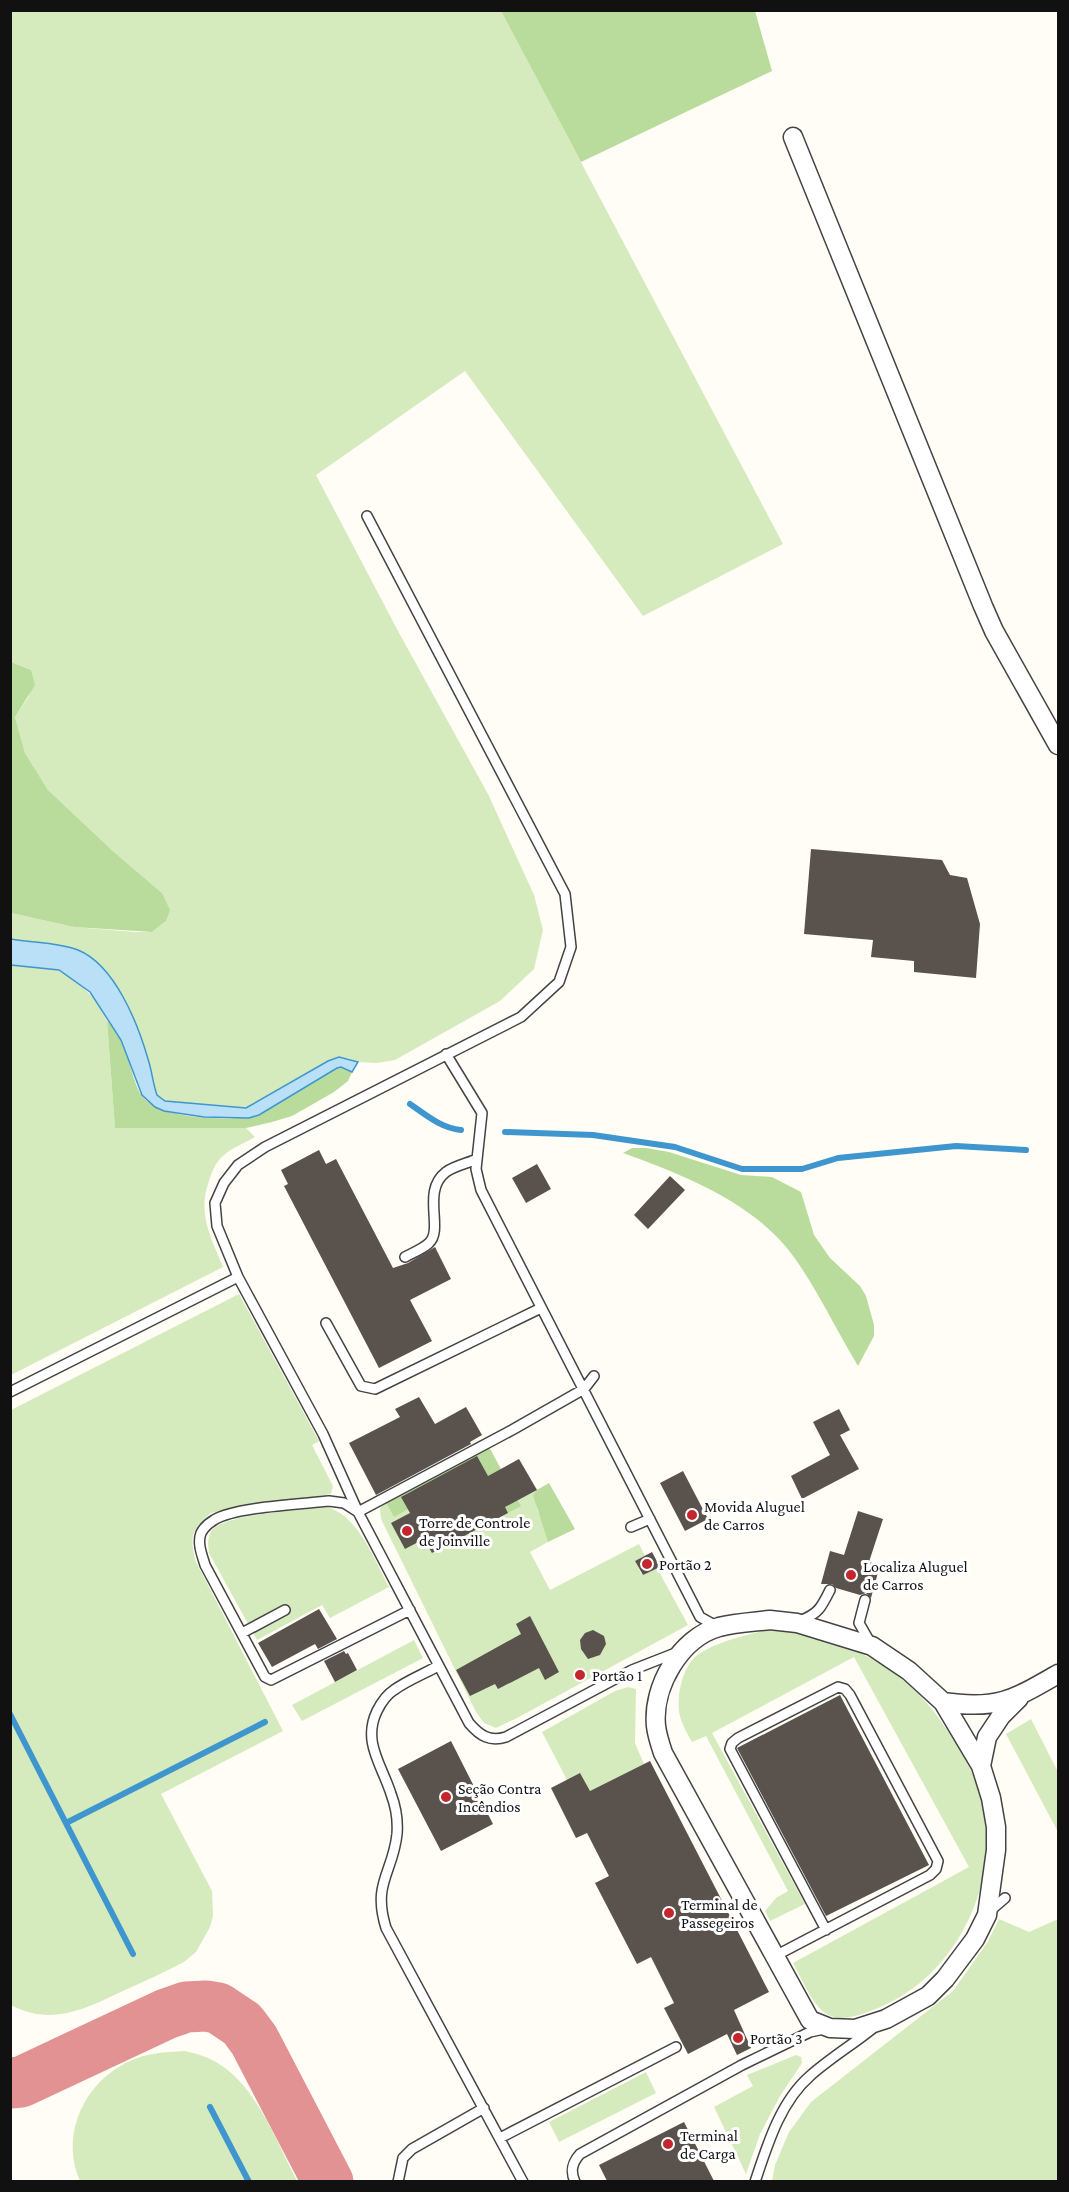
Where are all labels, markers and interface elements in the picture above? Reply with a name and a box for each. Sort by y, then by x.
place label: Movida Aluguel de Carros [704,1498,805,1533]
marker: Movida Aluguel de Carros [685,1508,699,1522]
place label: Torre de Controle de Joinville [419,1514,530,1550]
marker: Torre de Controle de Joinville [400,1524,414,1538]
place label: Portão 2 [659,1556,712,1573]
marker: Portão 2 [640,1557,654,1571]
place label: Localiza Aluguel de Carros [863,1558,968,1593]
marker: Localiza Aluguel de Carros [844,1568,858,1582]
place label: Portão 1 [592,1667,642,1684]
marker: Portão 1 [573,1668,587,1682]
place label: Seção Contra Incêndios [458,1780,542,1815]
marker: Seção Contra Incêndios [439,1790,453,1804]
place label: Terminal de Passegeiros [681,1896,758,1932]
marker: Terminal de Passegeiros [662,1906,676,1920]
place label: Portão 3 [750,2030,803,2047]
marker: Portão 3 [731,2031,745,2045]
place label: Terminal de Carga [680,2127,738,2163]
marker: Terminal de Carga [661,2137,675,2151]

